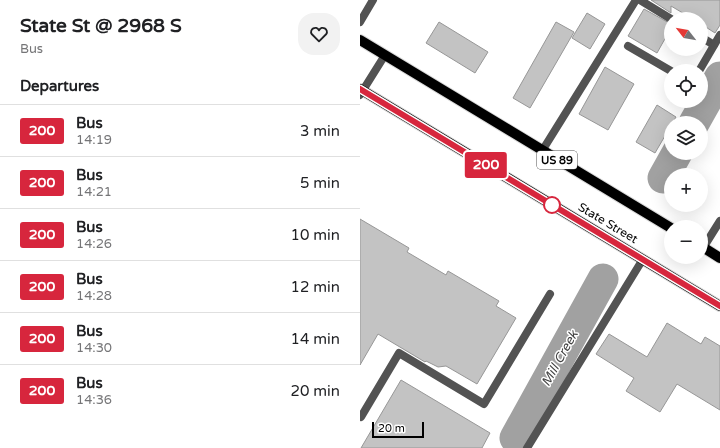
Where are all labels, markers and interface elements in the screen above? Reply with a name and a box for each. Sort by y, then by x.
north arrow [664,12,708,56]
map controls [664,12,708,264]
button: heart [298,13,340,55]
text: State St @ 2968 S [20,15,182,37]
text: Bus [20,41,43,57]
button: locate [664,64,708,108]
text: Departures [20,77,99,95]
text: Bus [76,114,103,132]
button: layers [664,116,708,160]
text: 200 [29,122,55,139]
text: 3 min [300,122,340,140]
text: 14:19 [76,132,112,148]
road number: US 89 [537,151,577,169]
line badge: 200 [463,152,509,178]
text: 200 [473,156,499,173]
text: Bus [76,166,103,184]
button: + [664,168,708,212]
text: 200 [29,174,55,191]
text: 5 min [300,174,340,192]
text: 14:21 [76,184,112,200]
unlabelled marker [543,196,561,214]
street label: State Street [576,200,641,246]
text: Bus [76,218,103,236]
button: − [664,220,708,264]
text: 200 [29,226,55,243]
text: 10 min [291,226,340,244]
text: 14:26 [76,236,112,252]
text: Bus [76,270,103,288]
text: 200 [29,278,55,295]
text: 12 min [291,278,340,296]
text: 14:28 [76,288,112,304]
text: Bus [76,322,103,340]
water label: Mill Creek [538,327,582,389]
text: 200 [29,330,55,347]
text: 14 min [291,330,340,348]
text: 14:30 [76,340,112,356]
text: Bus [76,374,103,392]
text: 200 [29,382,55,399]
text: 20 min [291,382,340,400]
text: 14:36 [76,392,112,408]
scale bar [372,420,424,439]
text: 20 m [378,422,405,435]

